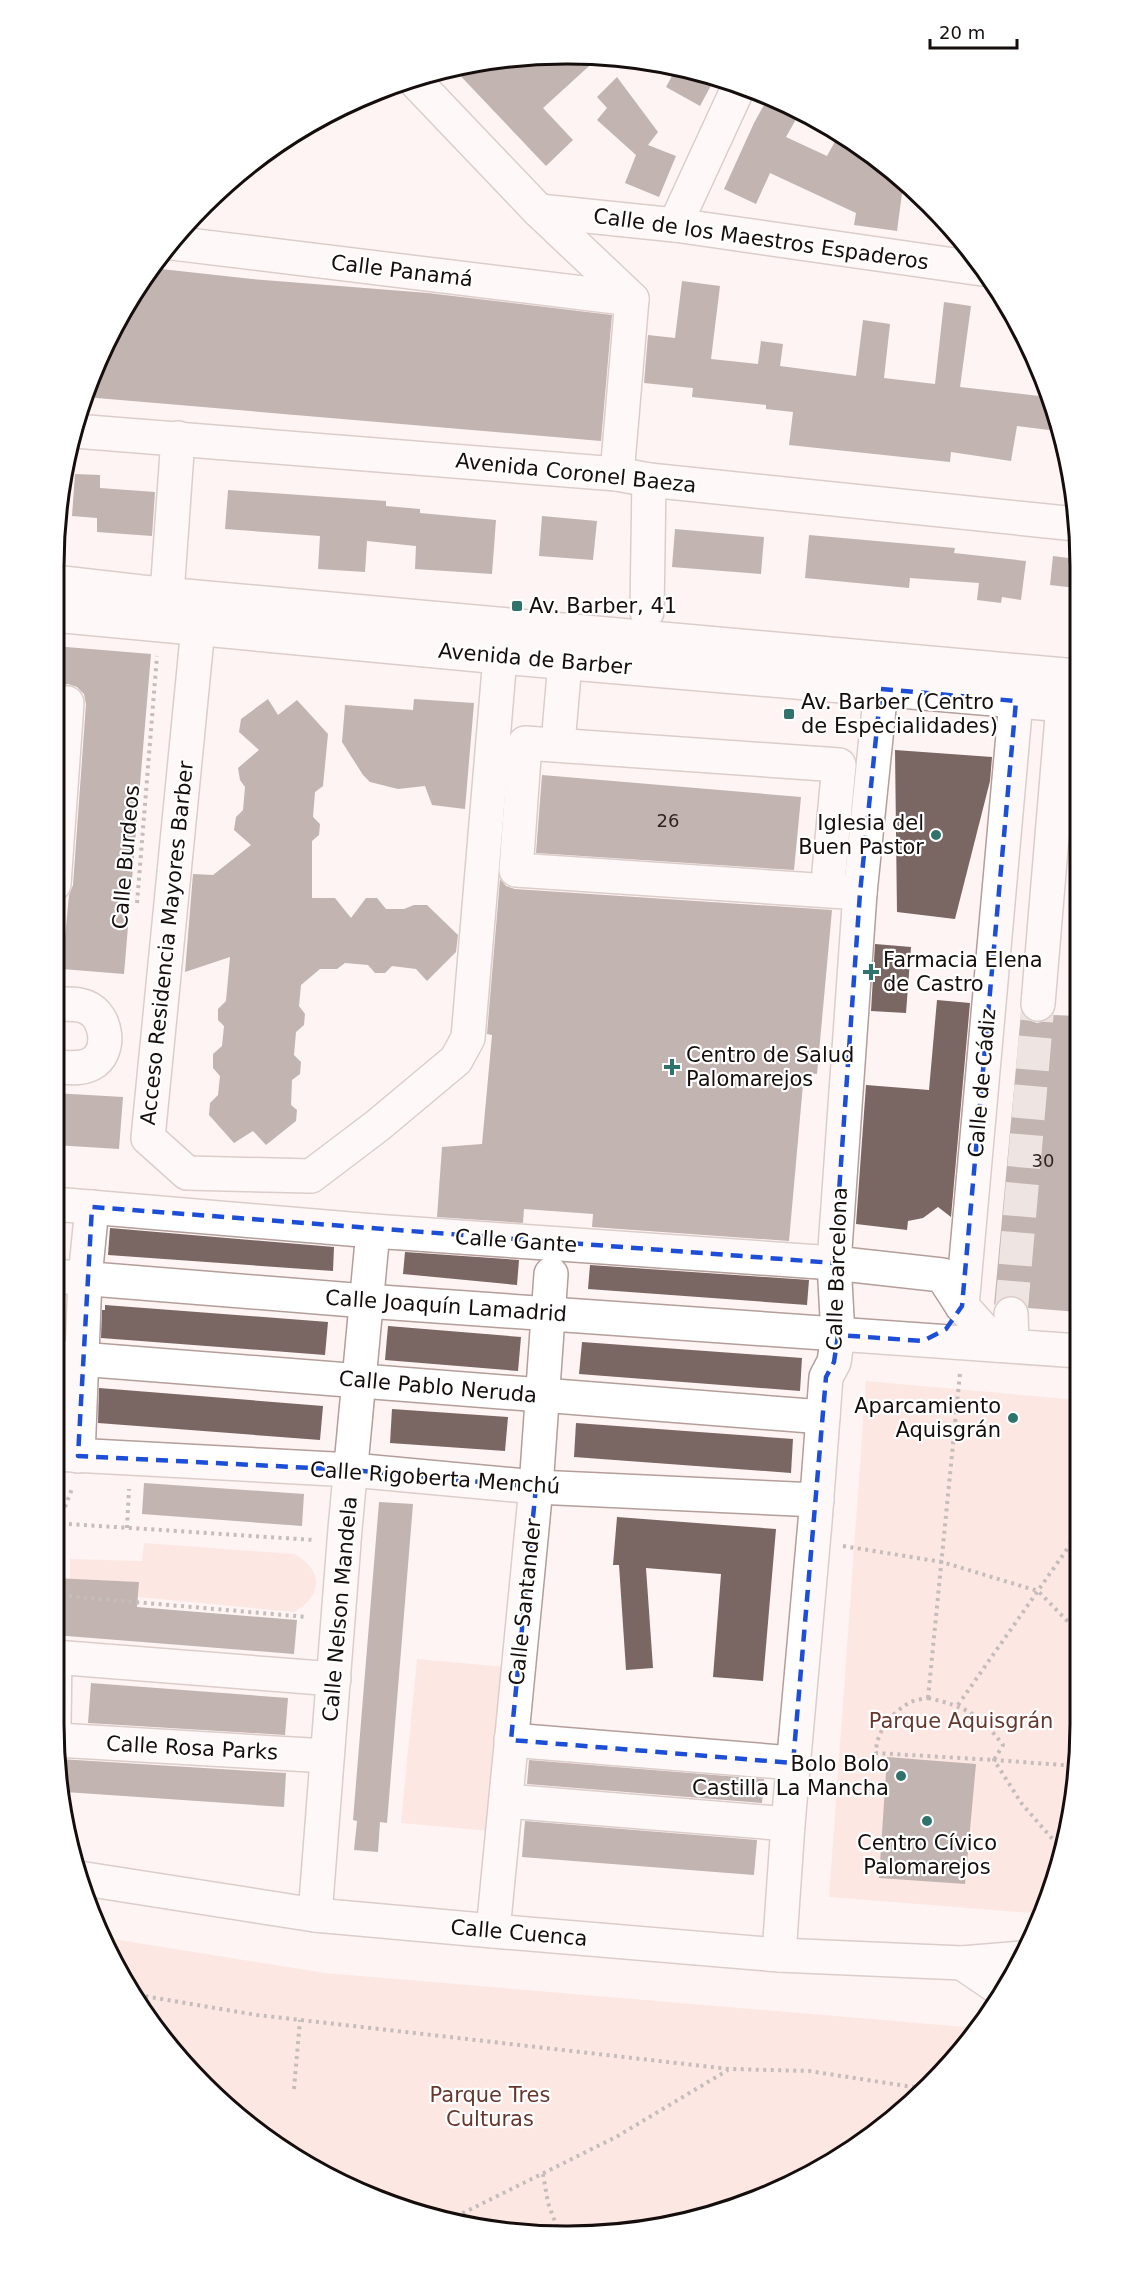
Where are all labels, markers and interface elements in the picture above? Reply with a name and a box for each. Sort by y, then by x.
scale bar [930,12,1017,50]
text: 20 m [939,22,985,43]
street label: Calle de los Maestros Espaderos [592,204,930,274]
street label: Calle Panamá [330,250,474,292]
street label: Avenida Coronel Baeza [454,448,698,498]
place label: Av. Barber, 41 [529,594,677,618]
marker: Av. Barber, 41 [510,599,524,613]
street label: Avenida de Barber [437,639,633,679]
place label: Av. Barber (Centro de Especialidades) [801,690,998,738]
marker: Av. Barber (Centro de Especialidades) [782,707,796,721]
street label: Acceso Residencia Mayores Barber [136,759,198,1126]
street label: Calle Burdeos [108,784,144,930]
house number: 26 [657,810,679,831]
place label: Iglesia del Buen Pastor [798,811,924,859]
marker: Iglesia del Buen Pastor [929,828,943,842]
place label: Farmacia Elena de Castro [883,948,1043,996]
marker: Farmacia Elena de Castro [864,965,878,979]
street label: Calle de Cádiz [964,1008,1000,1158]
place label: Centro de Salud Palomarejos [686,1043,854,1091]
marker: Centro de Salud Palomarejos [663,1058,681,1076]
house number: 30 [1032,1150,1054,1171]
street label: Calle Barcelona [822,1187,852,1351]
street label: Calle Gante [454,1225,578,1257]
street label: Calle Joaquín Lamadrid [324,1286,568,1326]
street label: Calle Pablo Neruda [338,1366,538,1408]
place label: Aparcamiento Aquisgrán [854,1394,1001,1442]
marker: Aparcamiento Aquisgrán [1006,1411,1020,1425]
street label: Calle Rigoberta Menchú [309,1457,561,1499]
street label: Calle Nelson Mandela [318,1495,362,1723]
street label: Calle Santander [504,1517,546,1687]
park label: Parque Aquisgrán [869,1709,1053,1733]
street label: Calle Rosa Parks [105,1732,279,1764]
place label: Bolo Bolo Castilla La Mancha [692,1752,889,1800]
marker: Bolo Bolo Castilla La Mancha [894,1769,908,1783]
marker: Centro Cívico Palomarejos [920,1814,934,1828]
place label: Centro Cívico Palomarejos [857,1831,997,1879]
street label: Calle Cuenca [450,1915,588,1951]
park label: Parque Tres Culturas [430,2083,550,2131]

